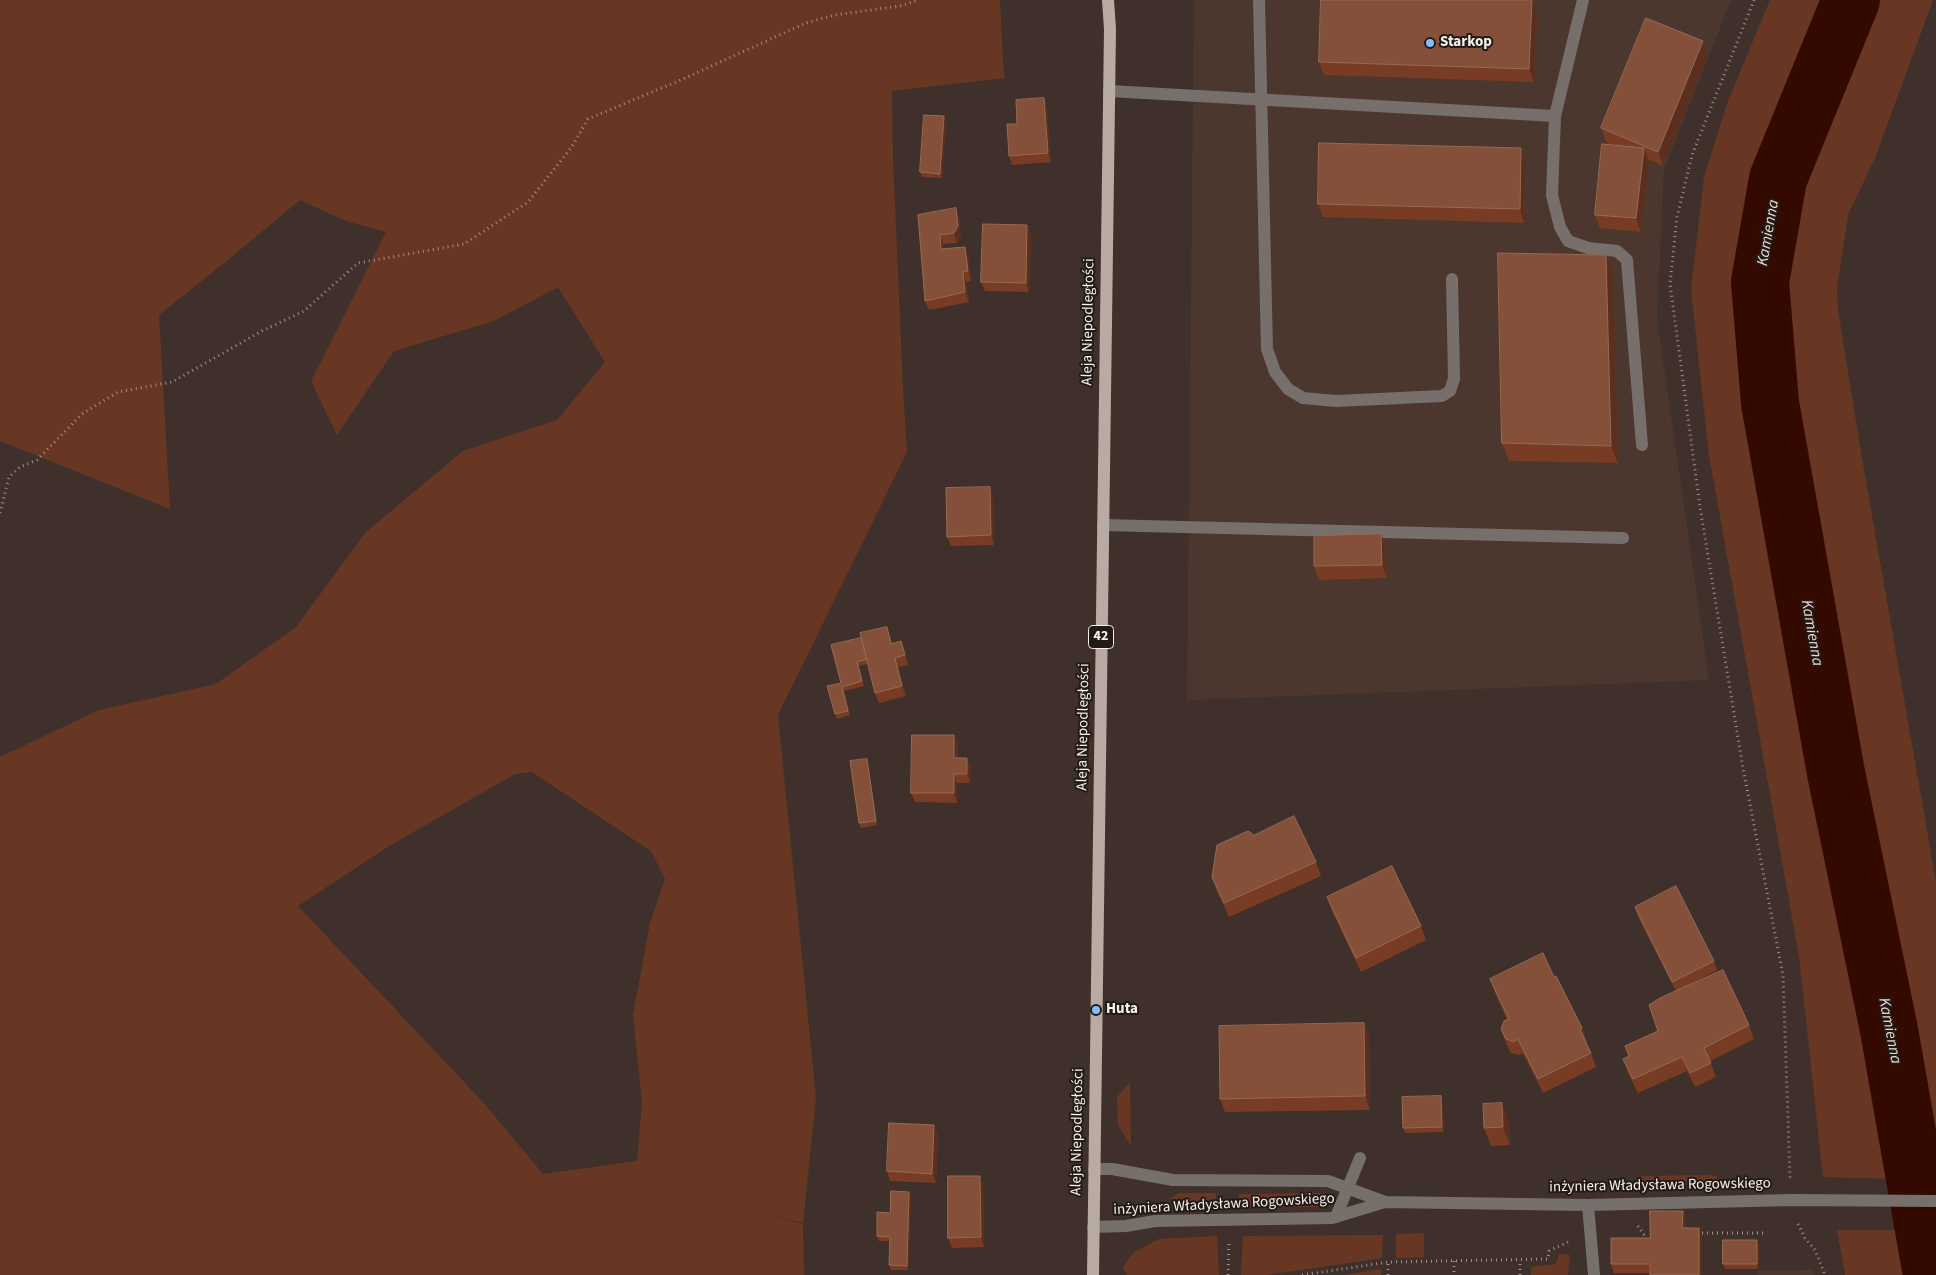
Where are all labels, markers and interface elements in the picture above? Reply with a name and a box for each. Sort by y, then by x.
place label: Starkop [1440,34,1492,52]
marker: Starkop [1424,37,1436,49]
water label: Kamienna [1754,198,1784,268]
street label: Aleja Niepodległości [1079,258,1099,386]
water label: Kamienna [1796,598,1826,668]
road number: 42 [1088,626,1114,649]
street label: Aleja Niepodległości [1074,663,1094,791]
water label: Kamienna [1873,996,1905,1066]
place label: Huta [1106,1001,1138,1019]
marker: Huta [1090,1004,1102,1016]
street label: Aleja Niepodległości [1068,1068,1088,1196]
street label: inżyniera Władysława Rogowskiego [1549,1175,1771,1197]
street label: inżyniera Władysława Rogowskiego [1113,1190,1335,1220]

